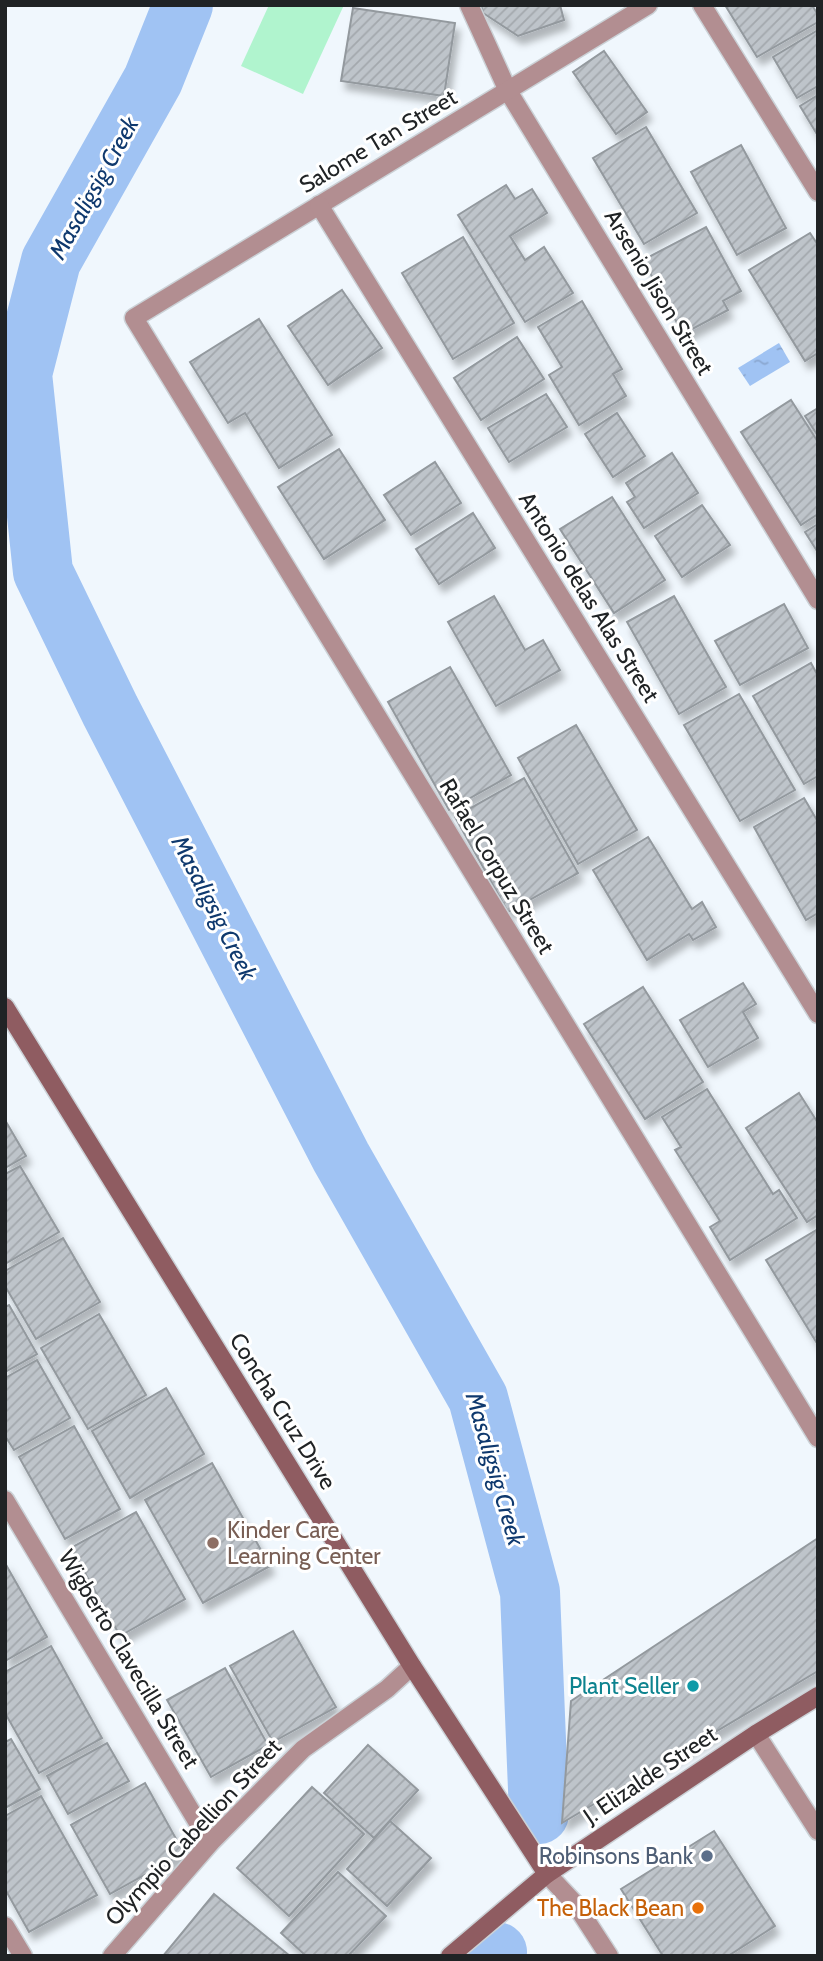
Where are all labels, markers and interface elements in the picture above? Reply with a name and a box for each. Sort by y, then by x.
street label: Salome Tan Street [294,83,462,199]
water label: Masaligsig Creek [42,111,145,265]
street label: Arsenio Jison Street [599,204,720,380]
street label: Antonio delas Alas Street [513,487,665,708]
street label: Rafael Corpuz Street [434,773,560,959]
water label: Masaligsig Creek [165,830,264,985]
street label: Concha Cruz Drive [224,1328,343,1495]
water label: Masaligsig Creek [459,1388,531,1550]
place label: Kinder Care Learning Center [227,1516,381,1570]
marker: Kinder Care Learning Center [205,1535,221,1551]
street label: Wigberto Clavecilla Street [53,1545,205,1774]
place label: Plant Seller [569,1672,680,1700]
marker: Plant Seller [685,1678,701,1694]
street label: J. Elizalde Street [577,1720,722,1830]
street label: Olympio Cabellion Street [99,1733,287,1931]
place label: Robinsons Bank [539,1842,694,1870]
marker: Robinsons Bank [699,1848,715,1864]
place label: The Black Bean [537,1894,684,1922]
marker: The Black Bean [690,1900,706,1916]

